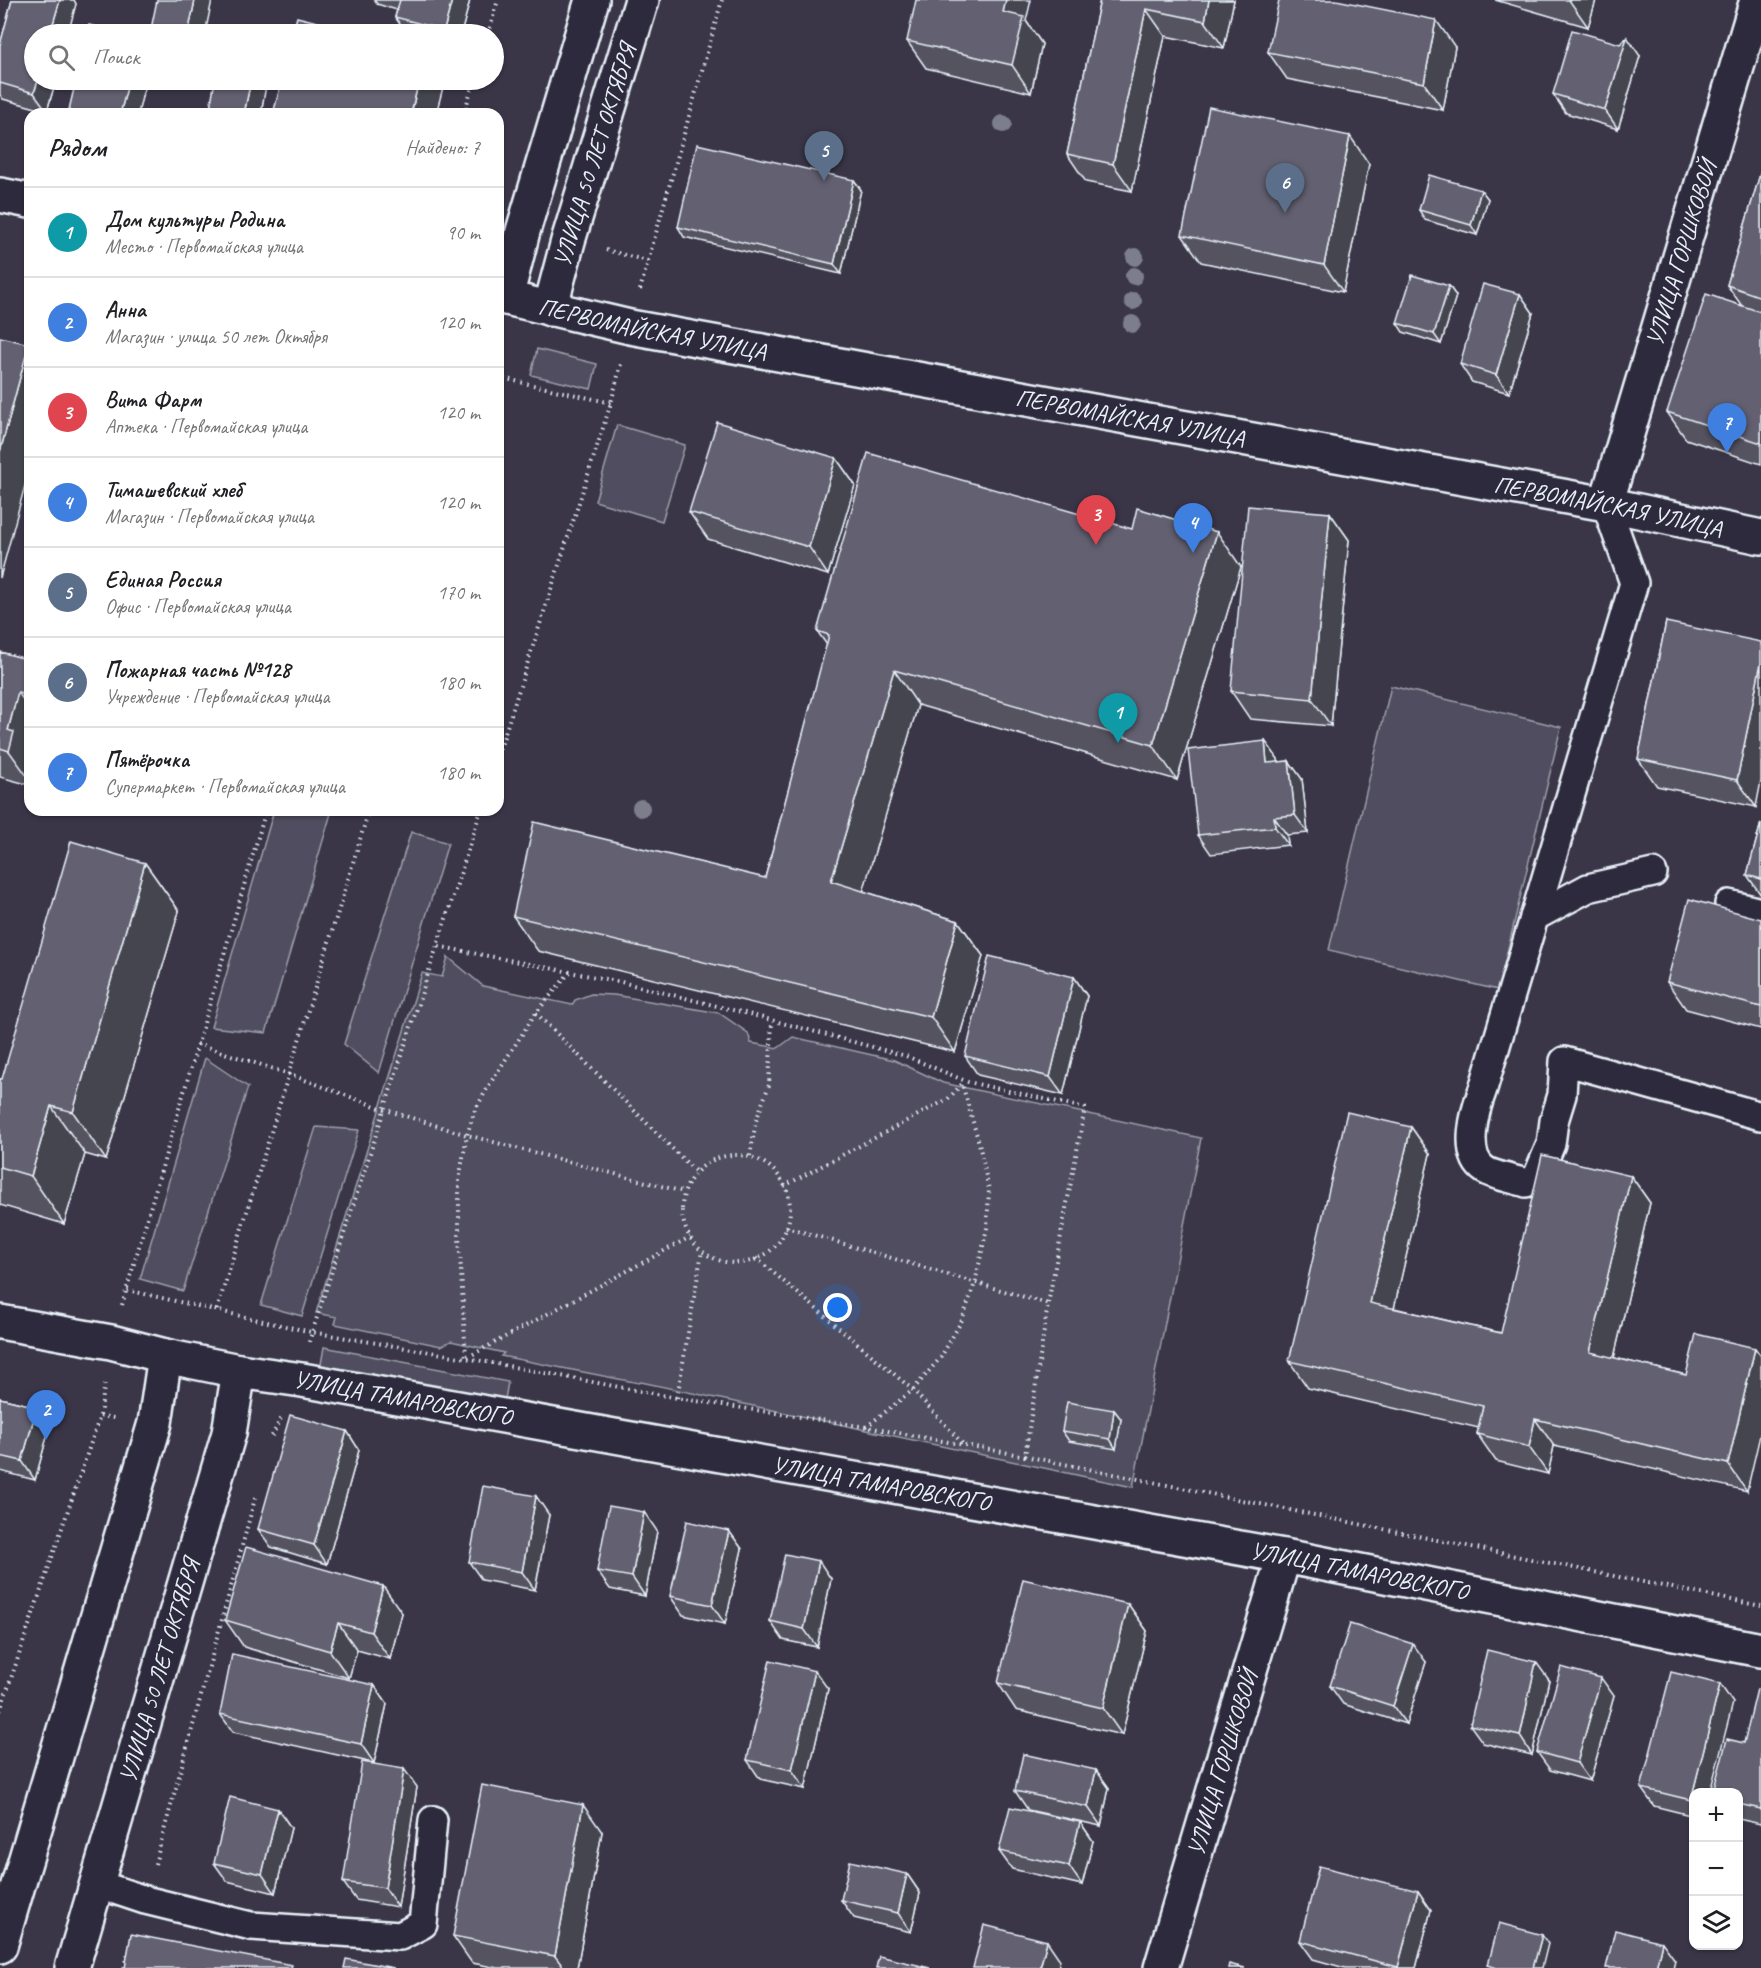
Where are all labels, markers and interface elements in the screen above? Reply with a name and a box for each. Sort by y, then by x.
search box [24,24,504,90]
street label: УЛИЦА 50 ЛЕТ ОКТЯБРЯ [547,37,644,270]
icon: search [45,41,78,74]
text: Поиск [93,43,139,71]
text: Рядом [48,131,106,164]
pin: 5 [804,132,844,181]
text: Найдено: 7 [405,135,480,160]
street label: УЛИЦА ГОРШКОВОЙ [1639,153,1724,349]
pin: 6 [1266,164,1304,213]
text: Дом культуры Родина [105,206,284,234]
text: 1 [63,220,72,245]
text: 90 m [446,220,480,245]
text: Место · Первомайская улица [105,234,303,259]
street label: ПЕРВОМАЙСКАЯ УЛИЦА [536,291,770,367]
text: Анна [105,296,146,324]
text: 2 [63,310,72,335]
text: 120 m [437,310,480,335]
text: Магазин · улица 50 лет Октября [105,324,327,349]
street label: ПЕРВОМАЙСКАЯ УЛИЦА [1014,382,1248,453]
text: Вита Фарм [105,386,201,414]
text: 3 [63,400,72,425]
text: 120 m [437,400,480,425]
pin: 7 [1708,404,1746,453]
text: Аптека · Первомайская улица [105,414,307,439]
street label: ПЕРВОМАЙСКАЯ УЛИЦА [1492,469,1726,544]
text: Тимашевский хлеб [105,476,242,504]
text: 4 [63,490,72,515]
text: 120 m [437,490,480,515]
pin: 3 [1076,496,1116,545]
text: Магазин · Первомайская улица [105,504,314,529]
pin: 4 [1174,504,1212,553]
text: Единая Россия [105,566,221,594]
text: 5 [63,580,72,605]
text: 170 m [437,580,480,605]
text: Офис · Первомайская улица [105,594,291,619]
text: Пожарная часть №128 [105,656,290,684]
text: 6 [63,670,72,695]
text: 180 m [437,670,480,695]
text: Учреждение · Первомайская улица [105,684,330,709]
pin: 1 [1098,694,1138,743]
text: Пятёрочка [105,746,189,774]
text: 7 [63,760,72,785]
text: 180 m [437,760,480,785]
text: Супермаркет · Первомайская улица [105,774,345,799]
your location [823,1293,852,1322]
street label: УЛИЦА ТАМАРОВСКОГО [292,1364,516,1433]
pin: 2 [26,1390,66,1440]
street label: УЛИЦА ТАМАРОВСКОГО [770,1450,995,1518]
street label: УЛИЦА ТАМАРОВСКОГО [1248,1535,1473,1607]
street label: УЛИЦА 50 ЛЕТ ОКТЯБРЯ [112,1552,207,1786]
street label: УЛИЦА ГОРШКОВОЙ [1180,1663,1265,1859]
map controls [1689,1788,1743,1950]
button: + [1689,1788,1743,1842]
button: − [1689,1842,1743,1896]
button: layers [1689,1896,1743,1950]

